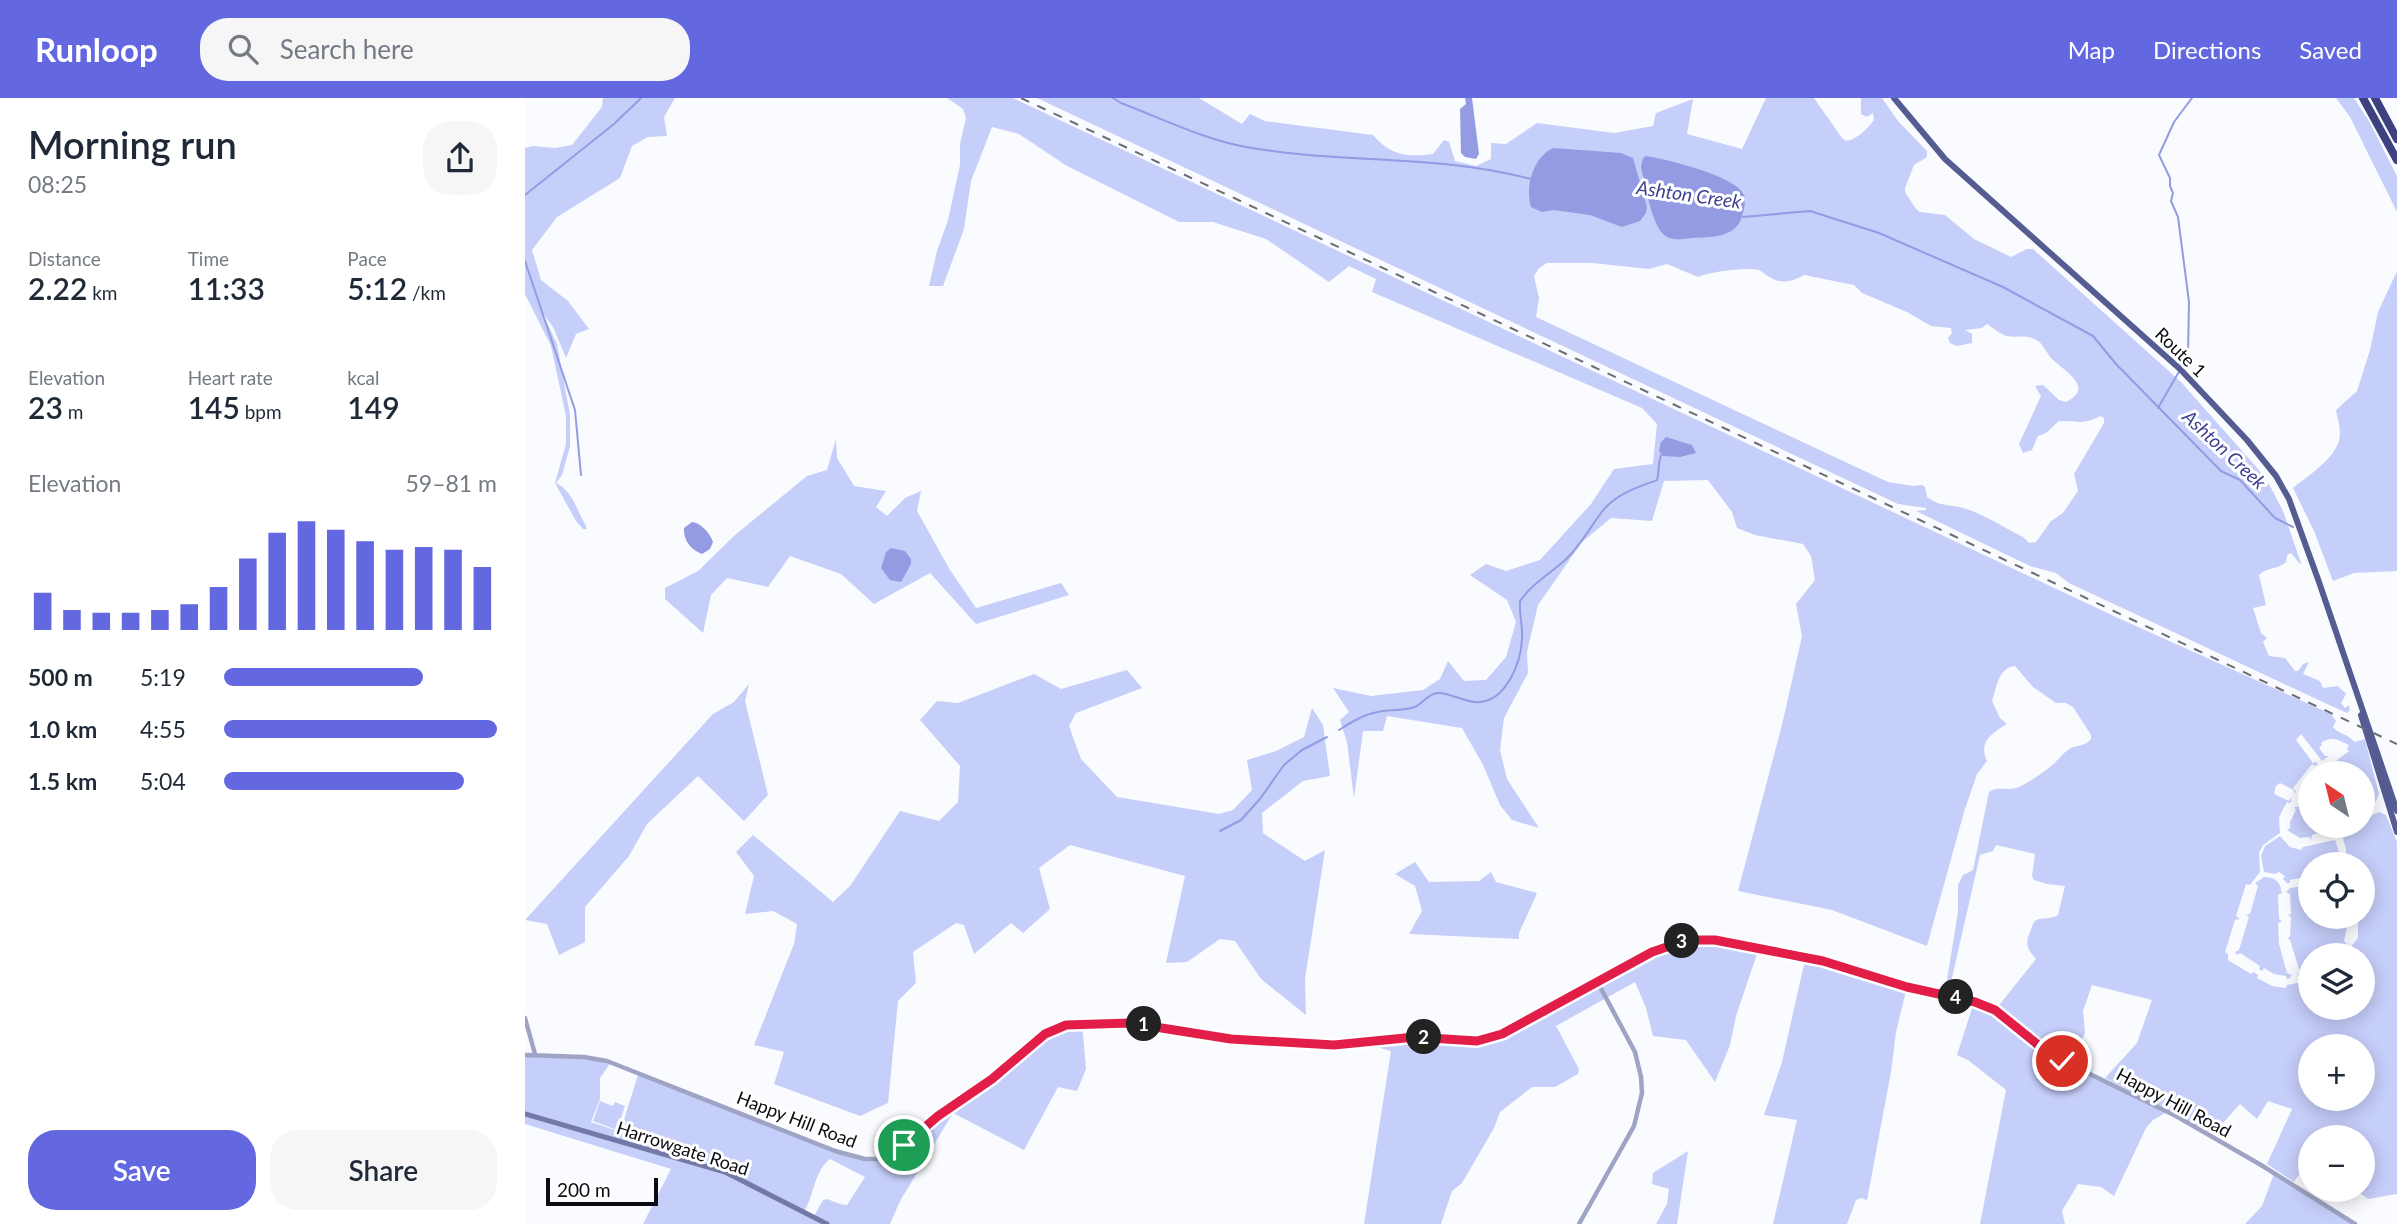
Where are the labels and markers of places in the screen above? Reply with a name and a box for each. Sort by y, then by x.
pin: 3 [1665,924,1699,958]
pin: 4 [1939,979,1973,1014]
pin: 1 [1127,1006,1161,1042]
pin: 2 [1406,1020,1441,1054]
pin [2032,1031,2092,1091]
pin [874,1115,934,1175]

